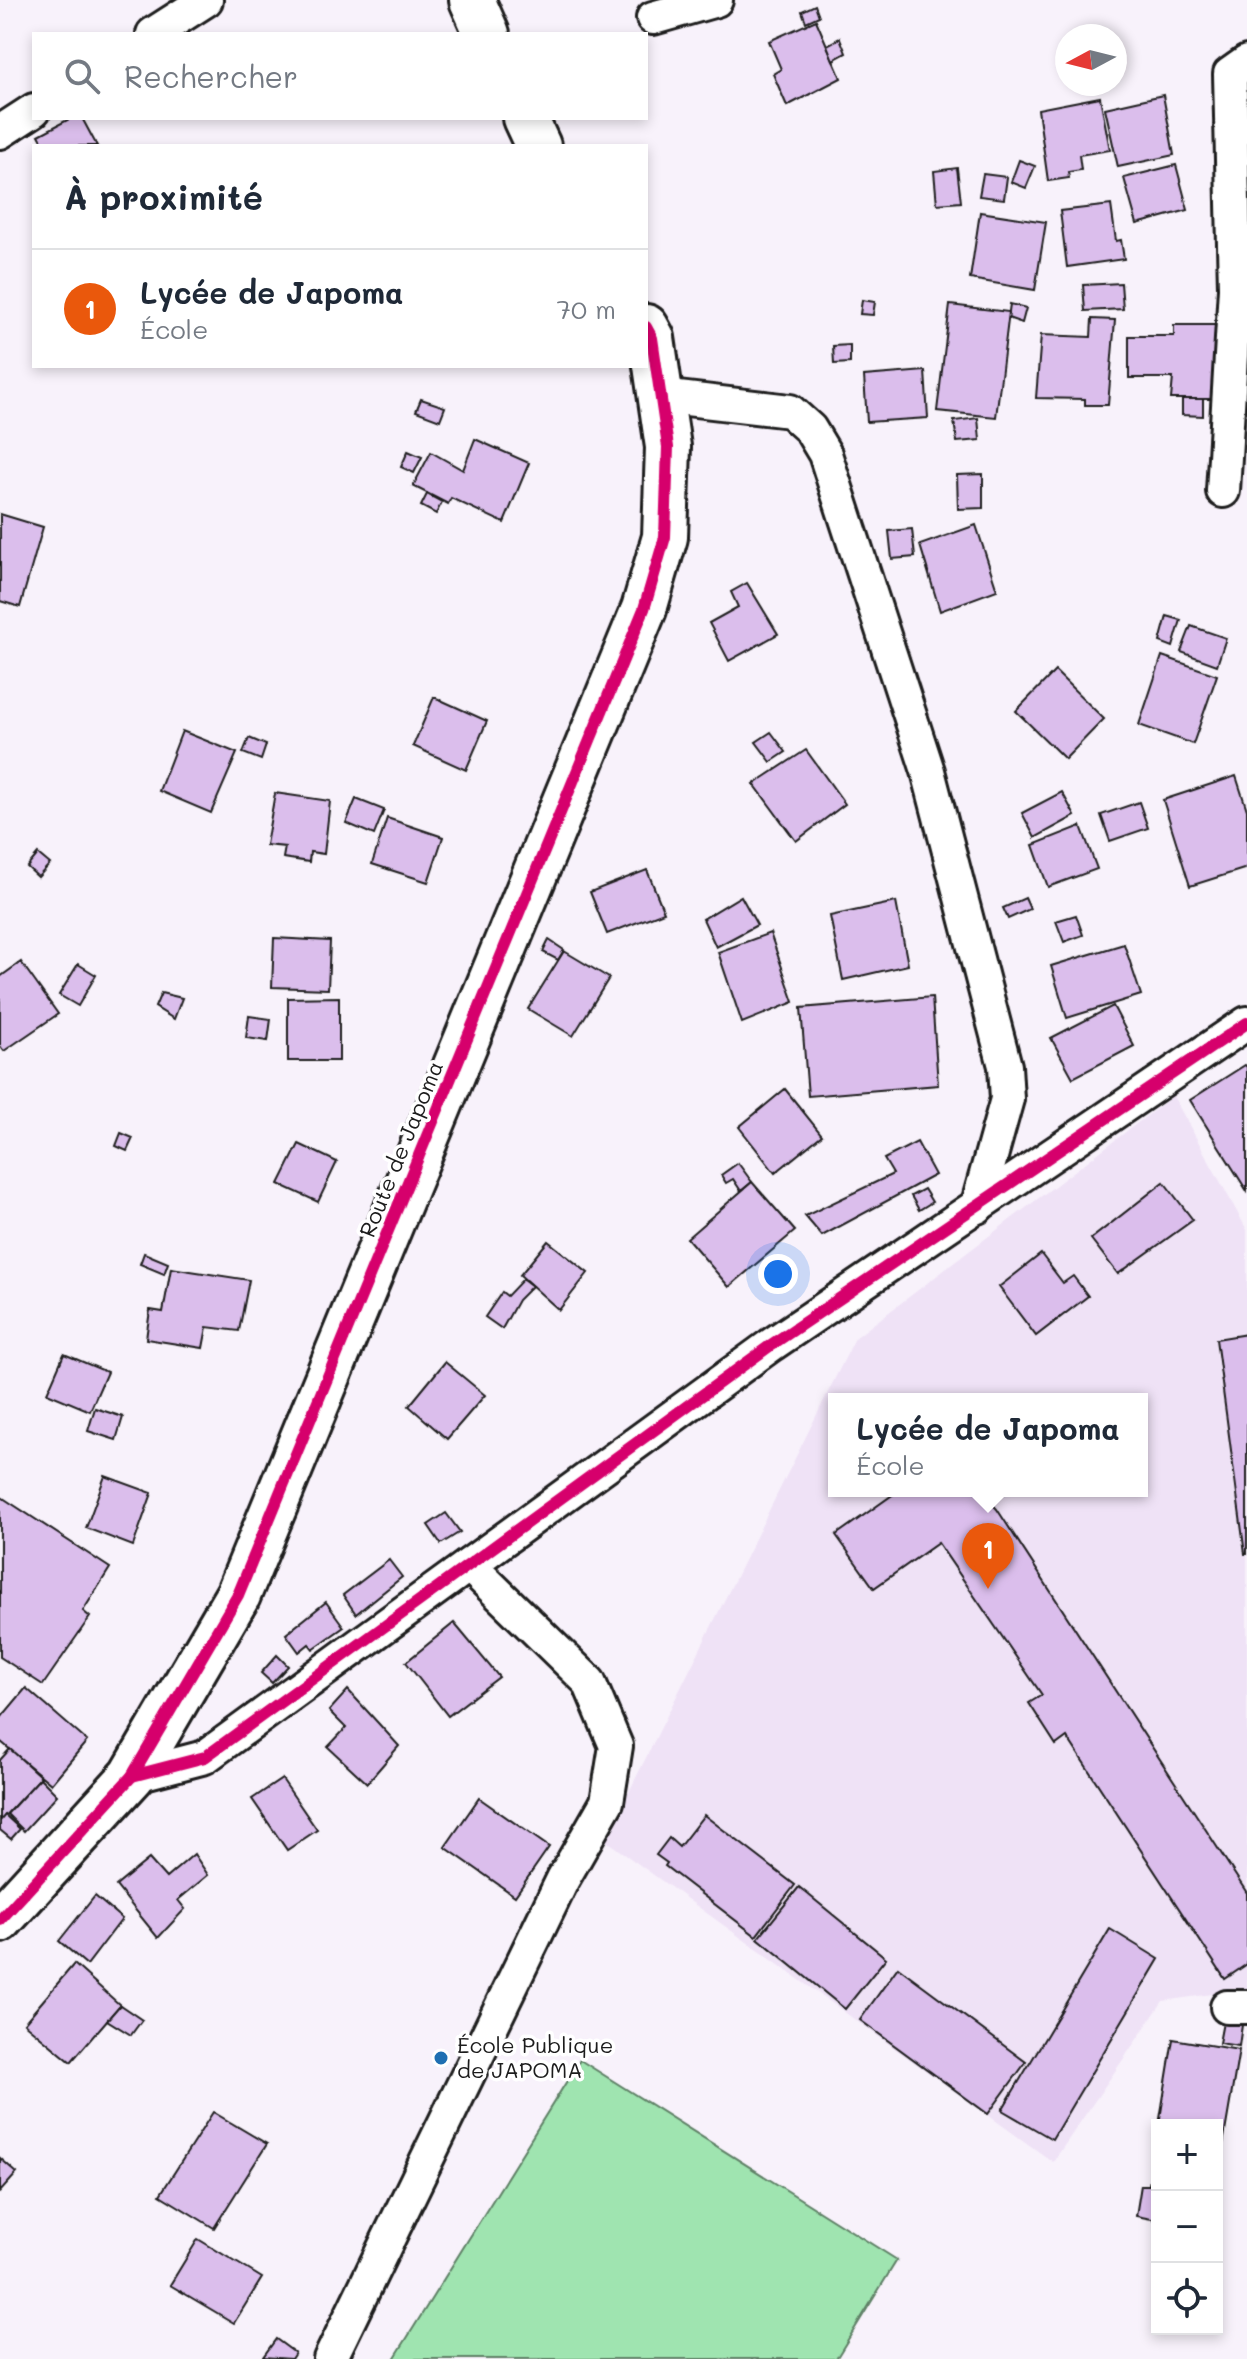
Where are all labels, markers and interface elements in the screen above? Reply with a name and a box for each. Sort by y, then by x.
north arrow [1055,24,1127,96]
search box [32,32,648,120]
icon: search [60,54,104,98]
text: Rechercher [124,56,298,96]
text: À proximité [64,174,263,219]
text: Lycée de Japoma [140,272,403,312]
text: 1 [84,292,96,326]
text: 70 m [556,292,616,326]
text: École [140,312,208,346]
street label: Route de Japoma [352,1056,449,1241]
your location [758,1254,798,1294]
popup [828,1393,1148,1497]
text: Lycée de Japoma [856,1408,1120,1448]
text: École [856,1448,925,1482]
pin: 1 [962,1523,1014,1589]
place label: École Publique de JAPOMA [457,2030,613,2084]
marker: École Publique de JAPOMA [432,2049,450,2067]
map controls [1151,2119,1223,2335]
button: + [1151,2119,1223,2191]
button: − [1151,2191,1223,2263]
button: locate [1151,2263,1223,2335]

